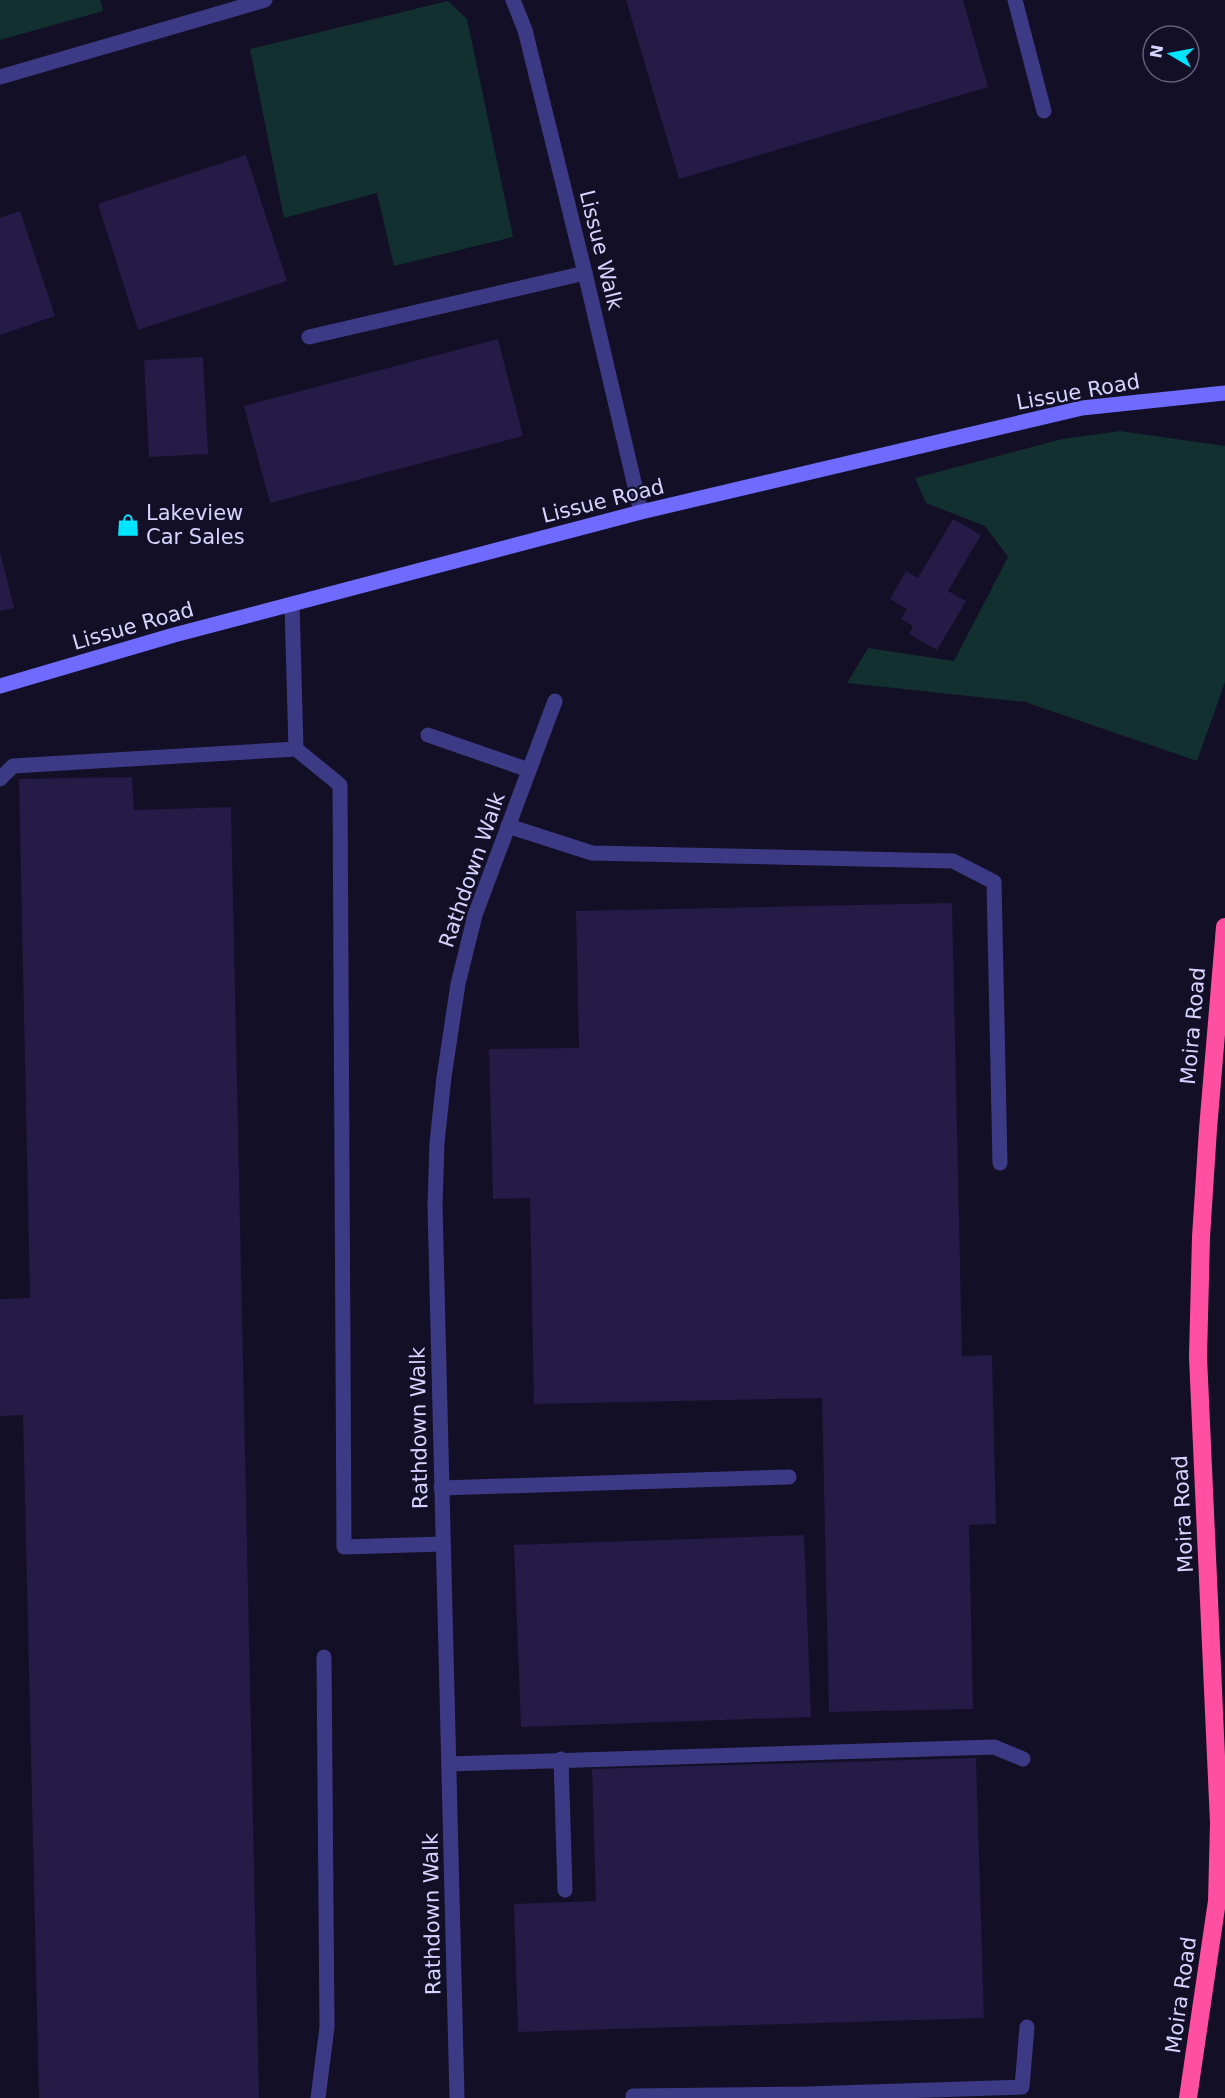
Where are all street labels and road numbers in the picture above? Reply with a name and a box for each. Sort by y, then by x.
street label: Lissue Walk [575,188,628,313]
street label: Lissue Road [1014,369,1142,415]
street label: Lissue Road [539,474,667,528]
street label: Lissue Road [70,597,196,655]
street label: Rathdown Walk [434,789,510,951]
street label: Moira Road [1176,966,1210,1086]
street label: Rathdown Walk [406,1346,432,1509]
street label: Moira Road [1168,1455,1198,1573]
street label: Rathdown Walk [419,1832,445,1995]
street label: Moira Road [1161,1935,1201,2055]

